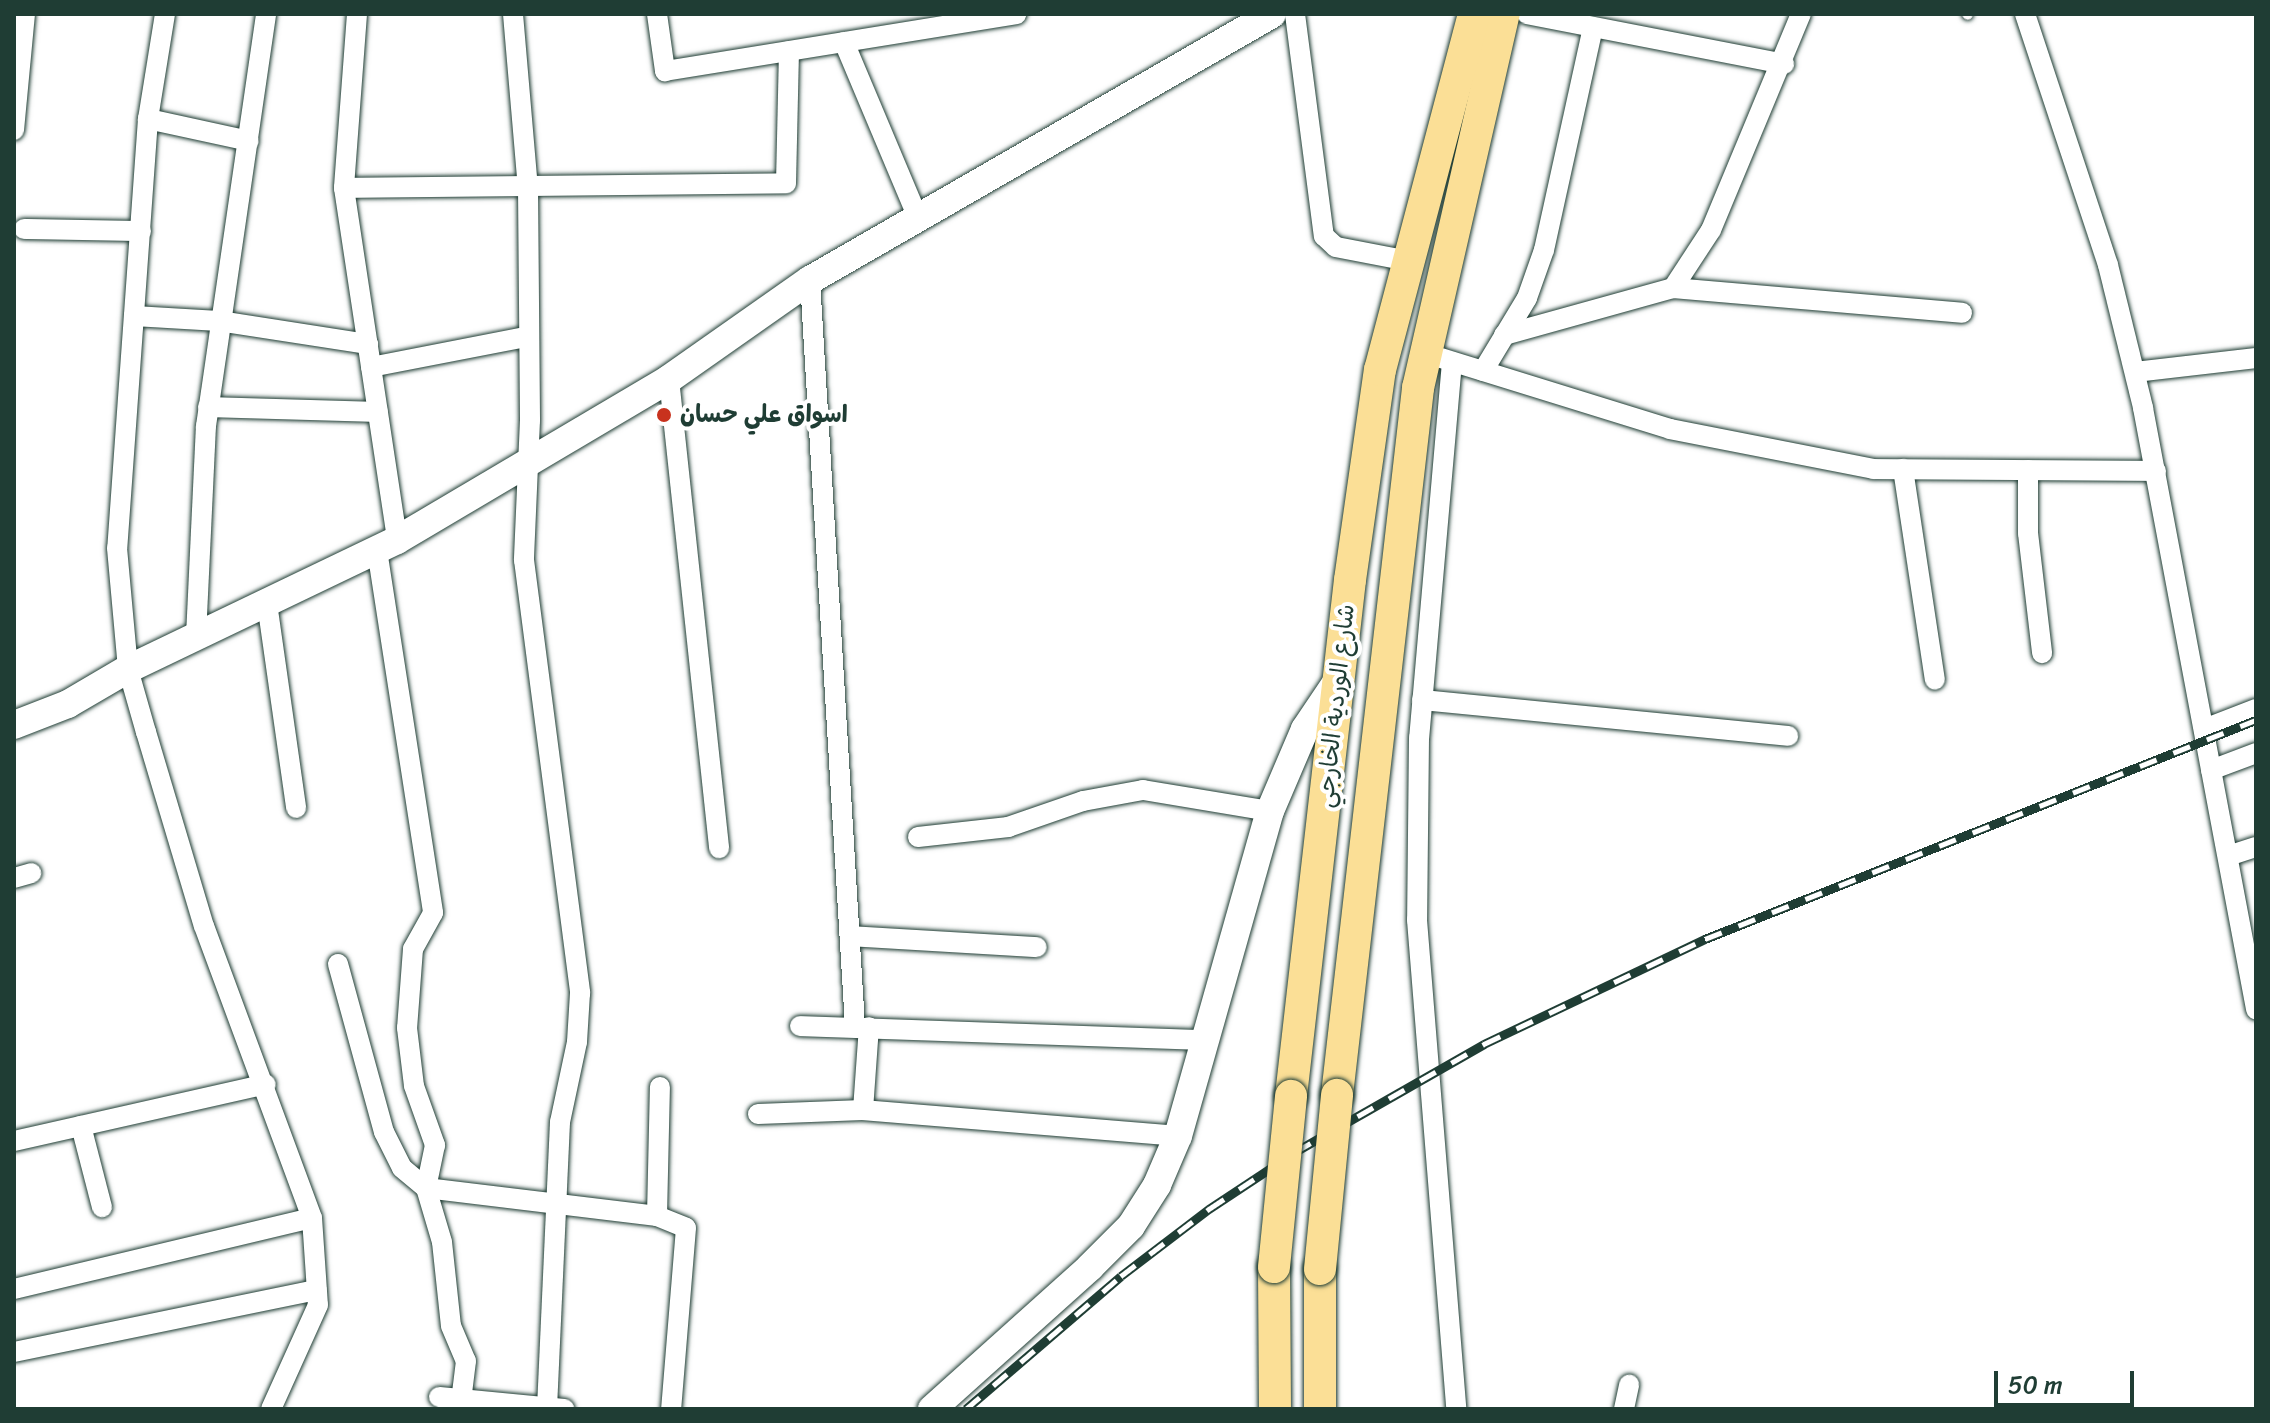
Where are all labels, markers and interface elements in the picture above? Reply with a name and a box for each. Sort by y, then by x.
place label: اسواق علي حسان [680,401,848,429]
marker: اسواق علي حسان [655,406,673,424]
street label: شارع الوردية الخارجي [1311,603,1361,809]
scale bar [1998,1355,2138,1405]
text: 50 m [2008,1364,2063,1406]

